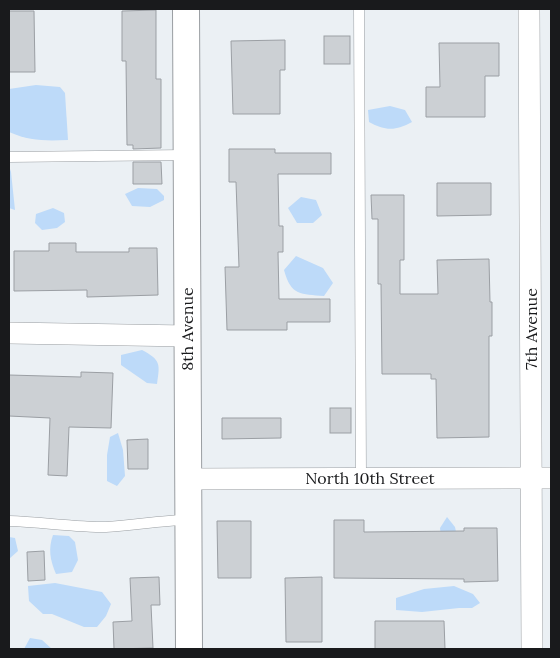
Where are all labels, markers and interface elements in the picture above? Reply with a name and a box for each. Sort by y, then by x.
street label: 8th Avenue [177,287,197,371]
street label: 7th Avenue [521,288,541,370]
street label: North 10th Street [305,468,436,488]

